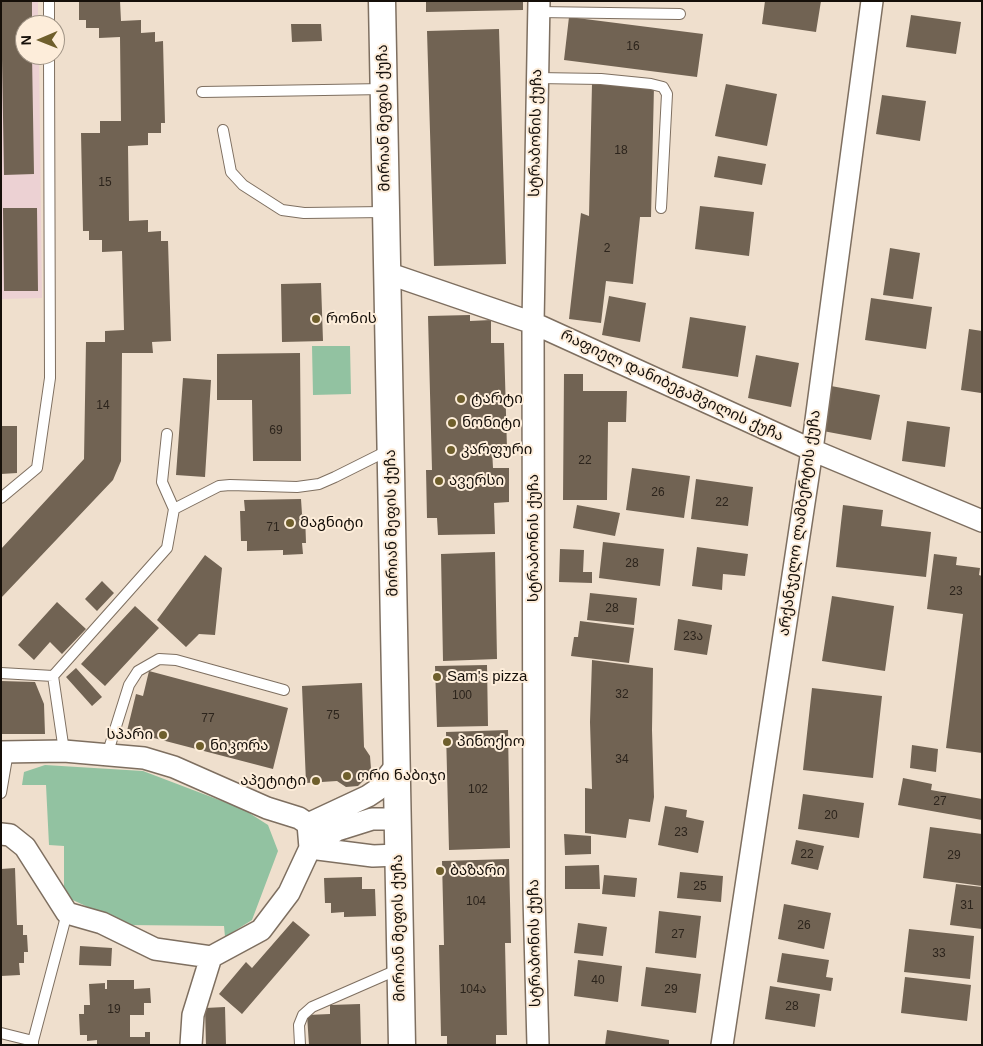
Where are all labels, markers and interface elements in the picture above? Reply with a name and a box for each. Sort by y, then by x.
north arrow [15,15,65,65]
text: N [18,35,34,45]
house number: 16 [626,40,640,54]
street label: მირიან მეფის ქუჩა [374,44,394,192]
street label: სტრაბონის ქუჩა [526,69,546,197]
house number: 18 [614,144,628,158]
house number: 15 [98,176,112,190]
house number: 2 [604,242,610,256]
place label: რონის [326,310,377,328]
marker: რონის [310,313,322,325]
street label: რაფიელ დანიბეგაშვილის ქუჩა [558,326,786,446]
place label: ტარტი [471,390,523,408]
marker: ტარტი [455,393,467,405]
house number: 14 [96,399,110,413]
street label: არქანჯელო ლამბერტის ქუჩა [775,409,825,637]
place label: ნონიტი [462,414,521,432]
marker: ნონიტი [446,417,458,429]
house number: 69 [269,424,283,438]
place label: კარფური [461,441,532,459]
marker: კარფური [445,444,457,456]
street label: მირიან მეფის ქუჩა [382,449,402,597]
house number: 22 [578,454,592,468]
place label: ავერსი [449,472,504,490]
street label: სტრაბონის ქუჩა [525,474,543,602]
marker: ავერსი [433,475,445,487]
house number: 26 [651,486,665,500]
house number: 22 [715,496,729,510]
place label: მაგნიტი [300,514,363,532]
marker: მაგნიტი [284,517,296,529]
house number: 71 [266,521,280,535]
house number: 28 [625,557,639,571]
house number: 23 [949,585,963,599]
house number: 28 [605,602,619,616]
house number: 23ა [683,630,703,644]
place label: Sam's pizza [447,668,527,686]
marker: Sam's pizza [431,671,443,683]
house number: 32 [615,688,629,702]
house number: 100 [452,689,472,703]
house number: 75 [326,709,340,723]
house number: 77 [201,712,215,726]
place label: სპარი [106,726,153,744]
marker: სპარი [157,729,169,741]
place label: პინოქიო [457,733,525,751]
marker: პინოქიო [441,736,453,748]
place label: ნიკორა [210,737,268,755]
marker: ნიკორა [194,740,206,752]
house number: 34 [615,753,629,767]
place label: ორი ნაბიჯი [357,767,446,785]
marker: ორი ნაბიჯი [341,770,353,782]
place label: აპეტიტი [240,772,306,790]
marker: აპეტიტი [310,775,322,787]
house number: 102 [468,783,488,797]
house number: 27 [933,795,947,809]
house number: 20 [824,809,838,823]
house number: 23 [674,826,688,840]
house number: 22 [800,848,814,862]
house number: 29 [947,849,961,863]
street label: მირიან მეფის ქუჩა [389,854,409,1002]
place label: ბაზარი [450,862,505,880]
marker: ბაზარი [434,865,446,877]
street label: სტრაბონის ქუჩა [525,879,545,1007]
house number: 25 [693,880,707,894]
house number: 104 [466,895,486,909]
house number: 31 [960,899,974,913]
house number: 26 [797,919,811,933]
house number: 27 [671,928,685,942]
house number: 33 [932,947,946,961]
house number: 40 [591,974,605,988]
house number: 104ა [460,983,486,997]
house number: 29 [664,983,678,997]
house number: 28 [785,1000,799,1014]
house number: 19 [107,1003,121,1017]

